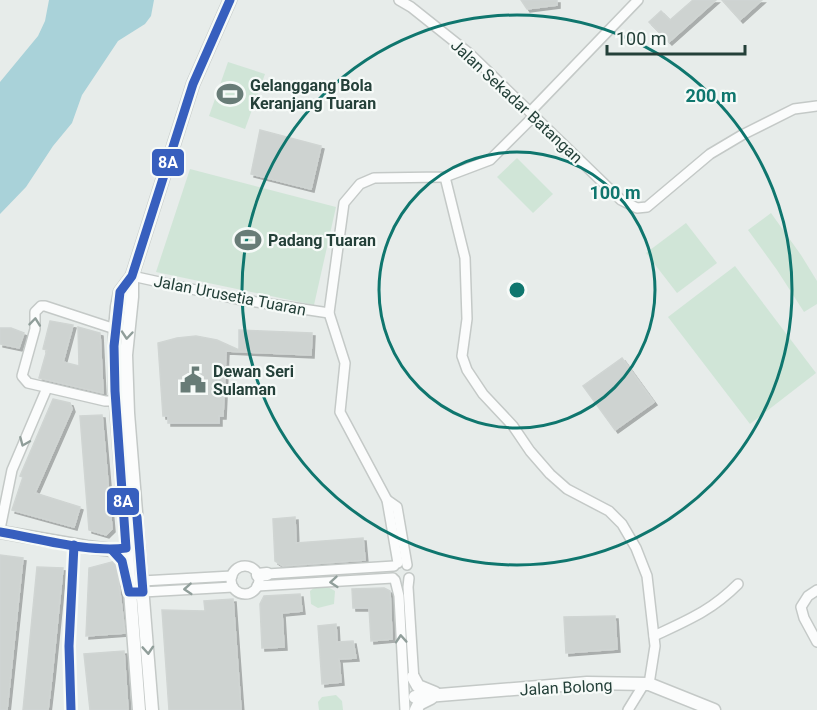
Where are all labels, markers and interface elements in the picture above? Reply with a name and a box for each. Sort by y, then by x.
scale bar [607,18,745,56]
text: 100 m [616,28,667,49]
street label: Jalan Sekadar Batangan [447,35,586,167]
place label: Gelanggang Bola Keranjang Tuaran [250,76,376,113]
sports icon: Gelanggang Bola Keranjang Tuaran [215,79,245,109]
text: 200 m [685,85,737,106]
line badge: 8A [151,148,185,177]
text: 8A [158,153,178,172]
text: 100 m [589,182,641,203]
sports icon: Padang Tuaran [233,225,263,255]
place label: Padang Tuaran [268,231,376,250]
street label: Jalan Urusetia Tuaran [152,271,308,320]
centre of rings [507,280,527,300]
one-way arrow [28,318,41,327]
one-way arrow [121,330,134,339]
place label: Dewan Seri Sulaman [213,362,294,399]
public building icon: Dewan Seri Sulaman [178,365,208,395]
one-way arrow [19,435,31,446]
line badge: 8A [106,487,140,516]
text: 8A [113,492,133,511]
one-way arrow [330,575,339,588]
one-way arrow [184,582,193,595]
one-way arrow [395,634,408,643]
one-way arrow [141,646,154,655]
street label: Jalan Bolong [519,676,613,699]

